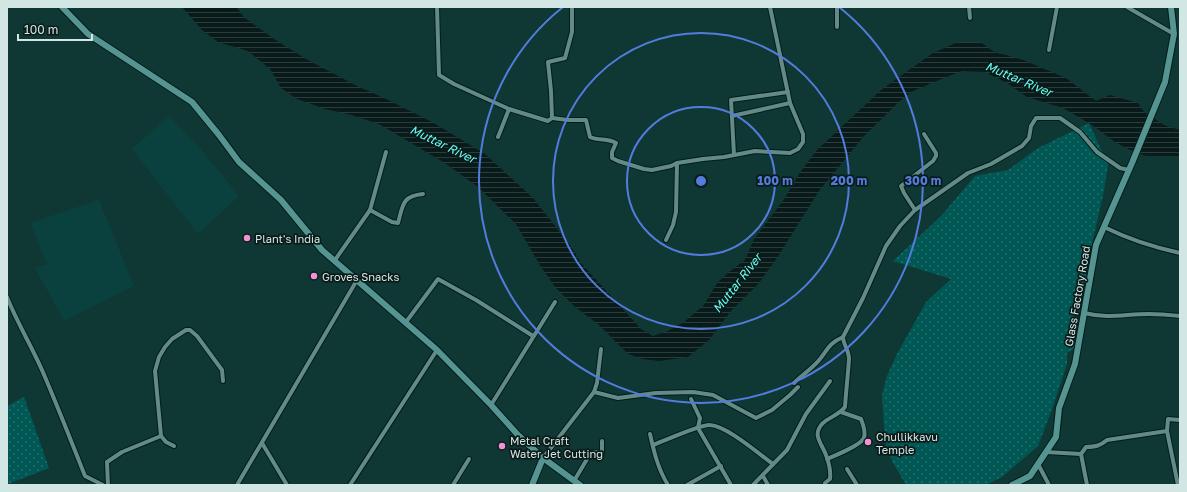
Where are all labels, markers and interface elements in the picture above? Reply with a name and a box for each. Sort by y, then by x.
scale bar [18,16,92,42]
text: 100 m [24,22,58,37]
water label: Muttar River [983,58,1057,101]
water label: Muttar River [408,122,480,167]
text: 100 m [757,173,793,188]
text: 200 m [831,173,867,188]
text: 300 m [905,173,941,188]
centre of rings [694,174,708,188]
place label: Plant's India [255,232,320,245]
marker: Plant's India [242,233,252,243]
street label: Glass Factory Road [1062,245,1092,347]
water label: Muttar River [709,249,766,316]
place label: Groves Snacks [322,270,399,283]
marker: Groves Snacks [309,271,319,281]
place label: Chullikkavu Temple [876,430,938,456]
place label: Metal Craft Water Jet Cutting [510,434,603,460]
marker: Chullikkavu Temple [863,437,873,447]
marker: Metal Craft Water Jet Cutting [497,441,507,451]

